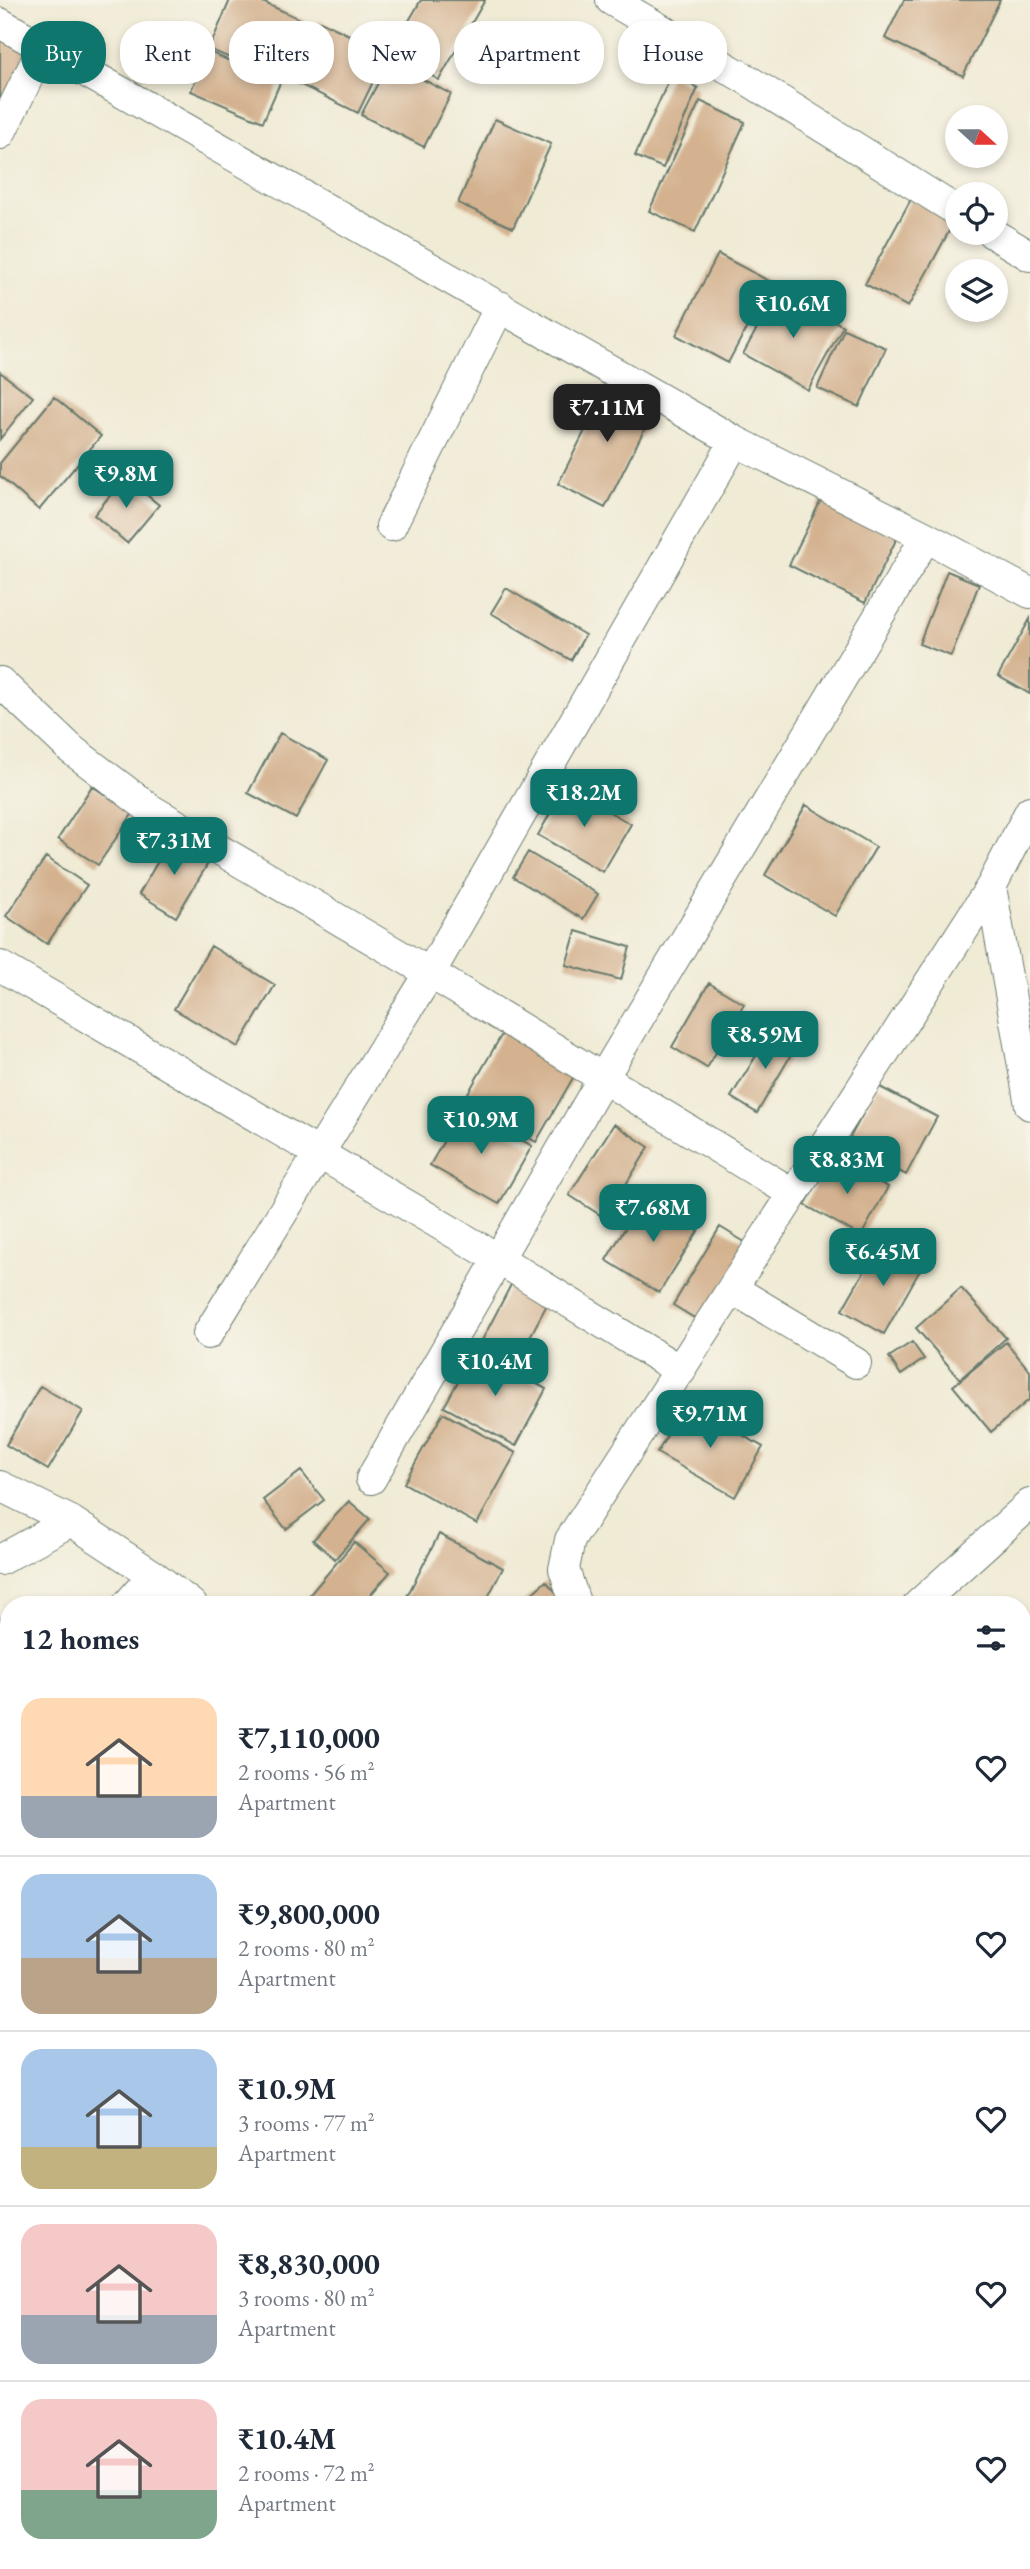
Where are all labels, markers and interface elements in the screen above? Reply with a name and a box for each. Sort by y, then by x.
chip: Buy [21,21,106,84]
chip: Rent [120,21,215,84]
chip: Filters [229,21,334,84]
chip: New [348,21,440,84]
chip: Apartment [454,21,604,84]
chip: House [618,21,727,84]
north arrow [945,105,1008,168]
map controls [945,105,1008,322]
button: locate [945,182,1008,245]
button: layers [945,259,1008,322]
pin: ₹10.6M [736,280,850,340]
text: ₹10.6M [755,288,831,318]
pin: ₹7.11M [550,384,664,444]
text: ₹7.11M [569,392,645,422]
pin: ₹9.8M [77,450,175,510]
text: ₹9.8M [94,458,158,488]
pin: ₹18.2M [527,770,641,829]
text: ₹18.2M [546,777,622,807]
pin: ₹7.31M [117,818,231,877]
text: ₹7.31M [136,825,212,855]
pin: ₹8.59M [708,1012,822,1071]
text: ₹8.59M [727,1019,803,1049]
pin: ₹10.9M [424,1096,538,1156]
text: ₹10.9M [443,1104,519,1134]
pin: ₹8.83M [790,1136,904,1196]
text: ₹8.83M [809,1144,885,1174]
pin: ₹7.68M [596,1184,710,1244]
text: ₹7.68M [615,1192,691,1222]
pin: ₹6.45M [826,1228,940,1288]
text: ₹6.45M [845,1236,921,1266]
pin: ₹10.4M [438,1338,552,1398]
text: ₹10.4M [457,1346,533,1376]
pin: ₹9.71M [653,1390,767,1450]
text: ₹9.71M [672,1398,748,1428]
text: 12 homes [21,1619,139,1658]
icon: filters [972,1619,1010,1657]
text: ₹7,110,000 [238,1718,380,1757]
icon: home [77,1726,161,1810]
icon: heart [972,1749,1010,1787]
text: 2 rooms · 56 m² [238,1757,375,1787]
text: Apartment [238,1787,336,1817]
text: ₹9,800,000 [238,1894,380,1933]
icon: home [77,1902,161,1986]
icon: heart [972,1925,1010,1963]
text: 2 rooms · 80 m² [238,1933,375,1963]
text: Apartment [238,1963,336,1993]
text: ₹10.9M [238,2069,336,2108]
icon: home [77,2077,161,2161]
icon: heart [972,2100,1010,2138]
text: 3 rooms · 77 m² [238,2108,375,2138]
text: Apartment [238,2138,336,2168]
text: ₹8,830,000 [238,2244,380,2283]
icon: home [77,2252,161,2336]
icon: heart [972,2275,1010,2313]
text: 3 rooms · 80 m² [238,2283,375,2313]
text: Apartment [238,2313,336,2343]
text: ₹10.4M [238,2419,336,2458]
icon: home [77,2427,161,2511]
icon: heart [972,2450,1010,2488]
text: 2 rooms · 72 m² [238,2458,375,2488]
text: Apartment [238,2488,336,2518]

